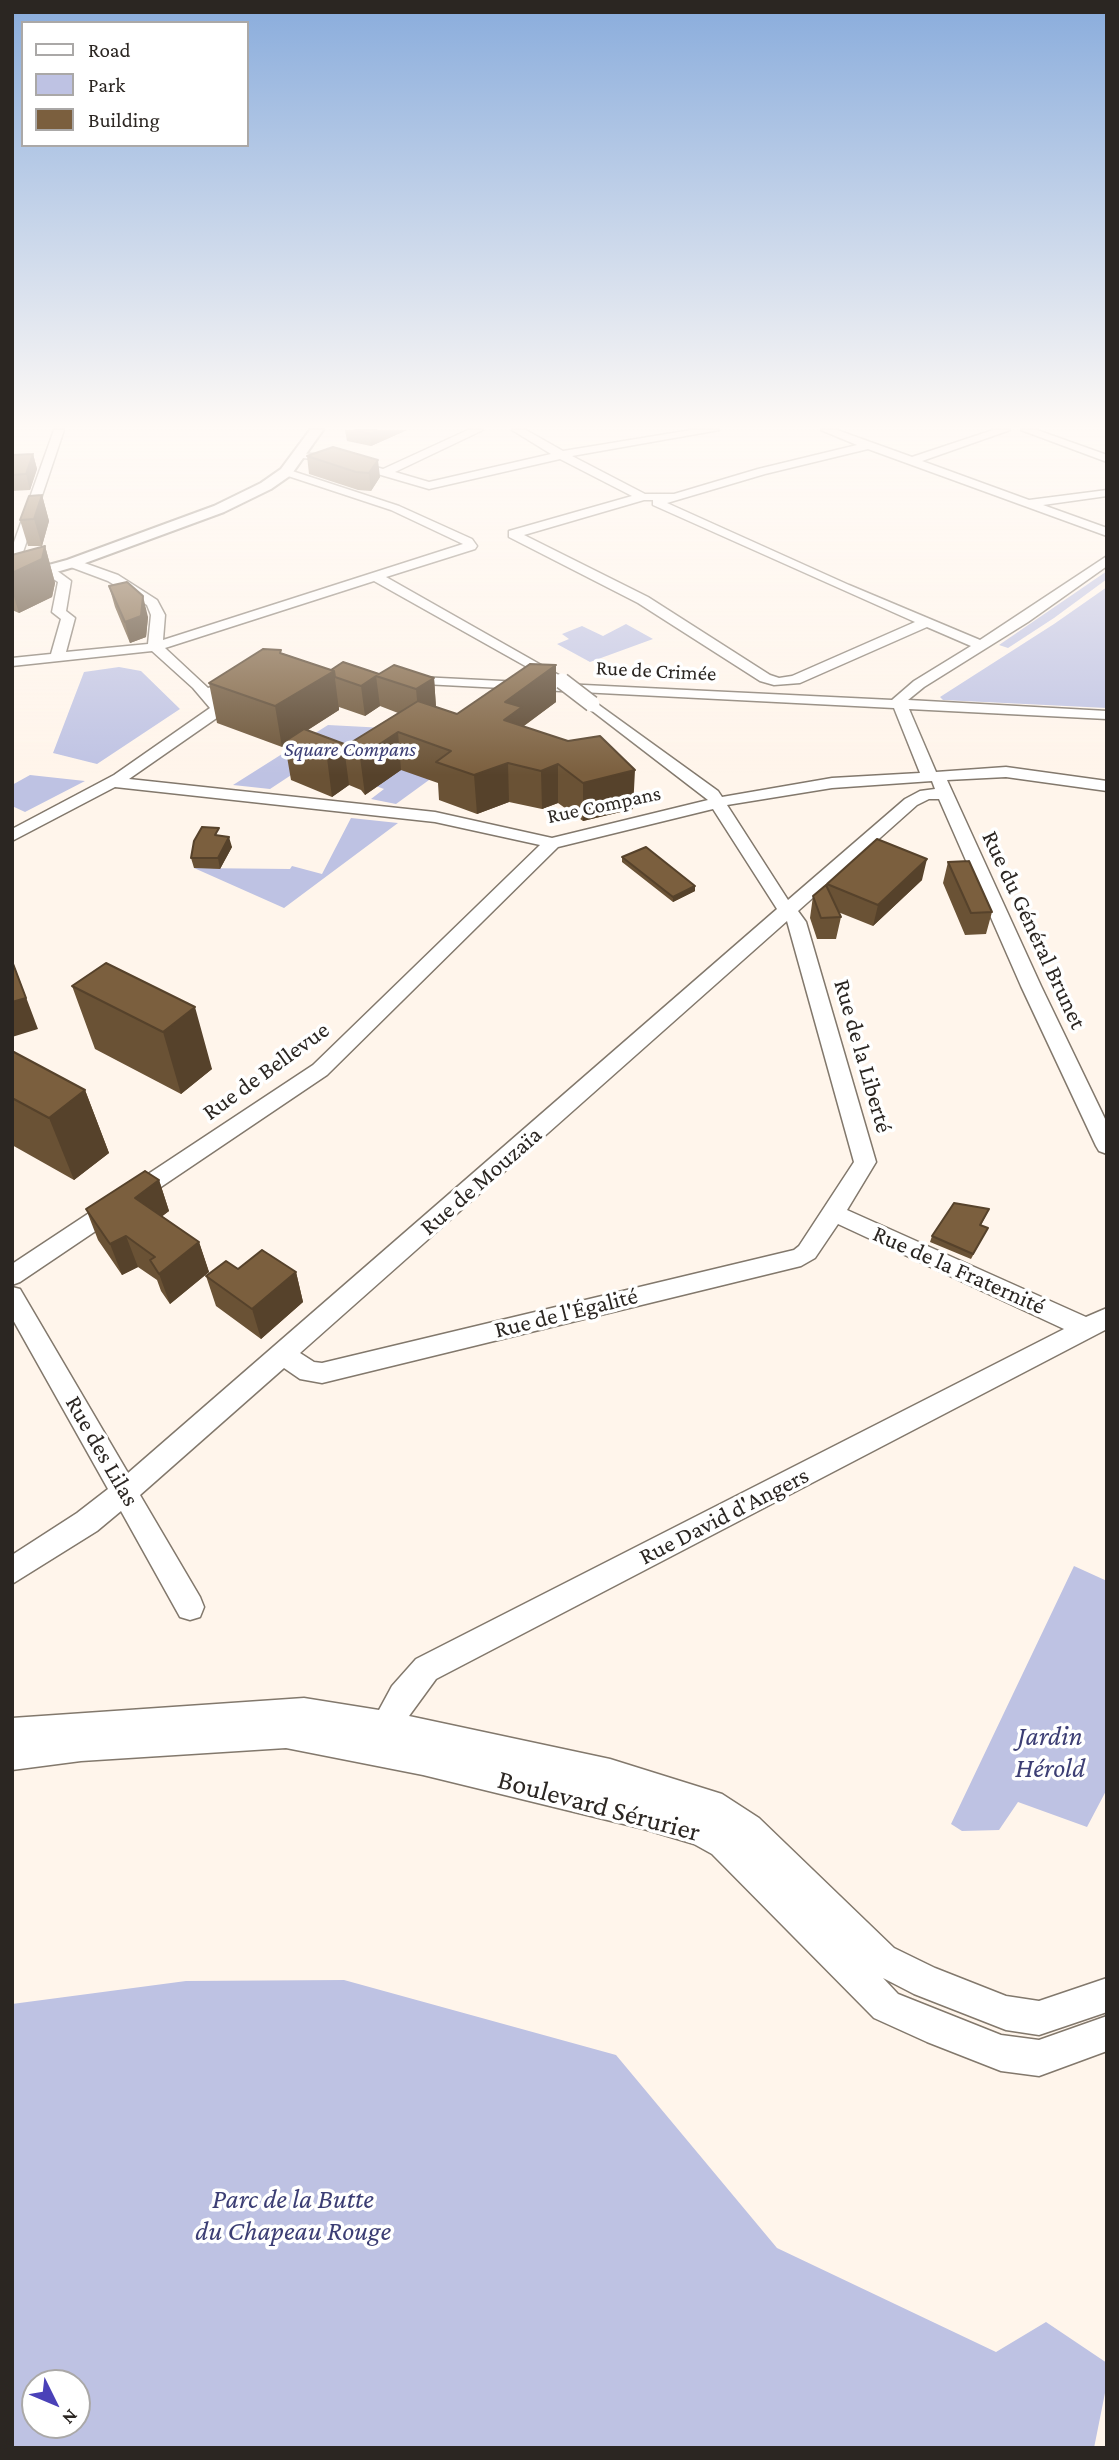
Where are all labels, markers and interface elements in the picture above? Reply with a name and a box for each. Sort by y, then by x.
legend [21,21,248,147]
text: Road [88,38,131,62]
text: Park [88,73,125,97]
text: Building [88,108,160,132]
street label: Rue de Crimée [595,655,717,687]
park label: Square Compans [284,737,416,763]
street label: Rue Compans [545,781,663,829]
street label: Rue du Général Brunet [975,826,1093,1034]
street label: Rue de la Liberté [827,976,899,1136]
street label: Rue de Bellevue [197,1015,335,1127]
street label: Rue de Mouzaïa [414,1120,548,1242]
street label: Rue de la Fraternité [868,1219,1050,1321]
street label: Rue de l'Égalité [491,1281,641,1345]
street label: Rue des Lilas [59,1391,145,1511]
street label: Rue David d'Angers [634,1461,814,1571]
park label: Jardin Hérold [1015,1719,1085,1785]
street label: Boulevard Sérurier [494,1763,704,1849]
park label: Parc de la Butte du Chapeau Rouge [195,2182,391,2248]
north arrow [21,2369,91,2439]
text: N [58,2405,82,2429]

